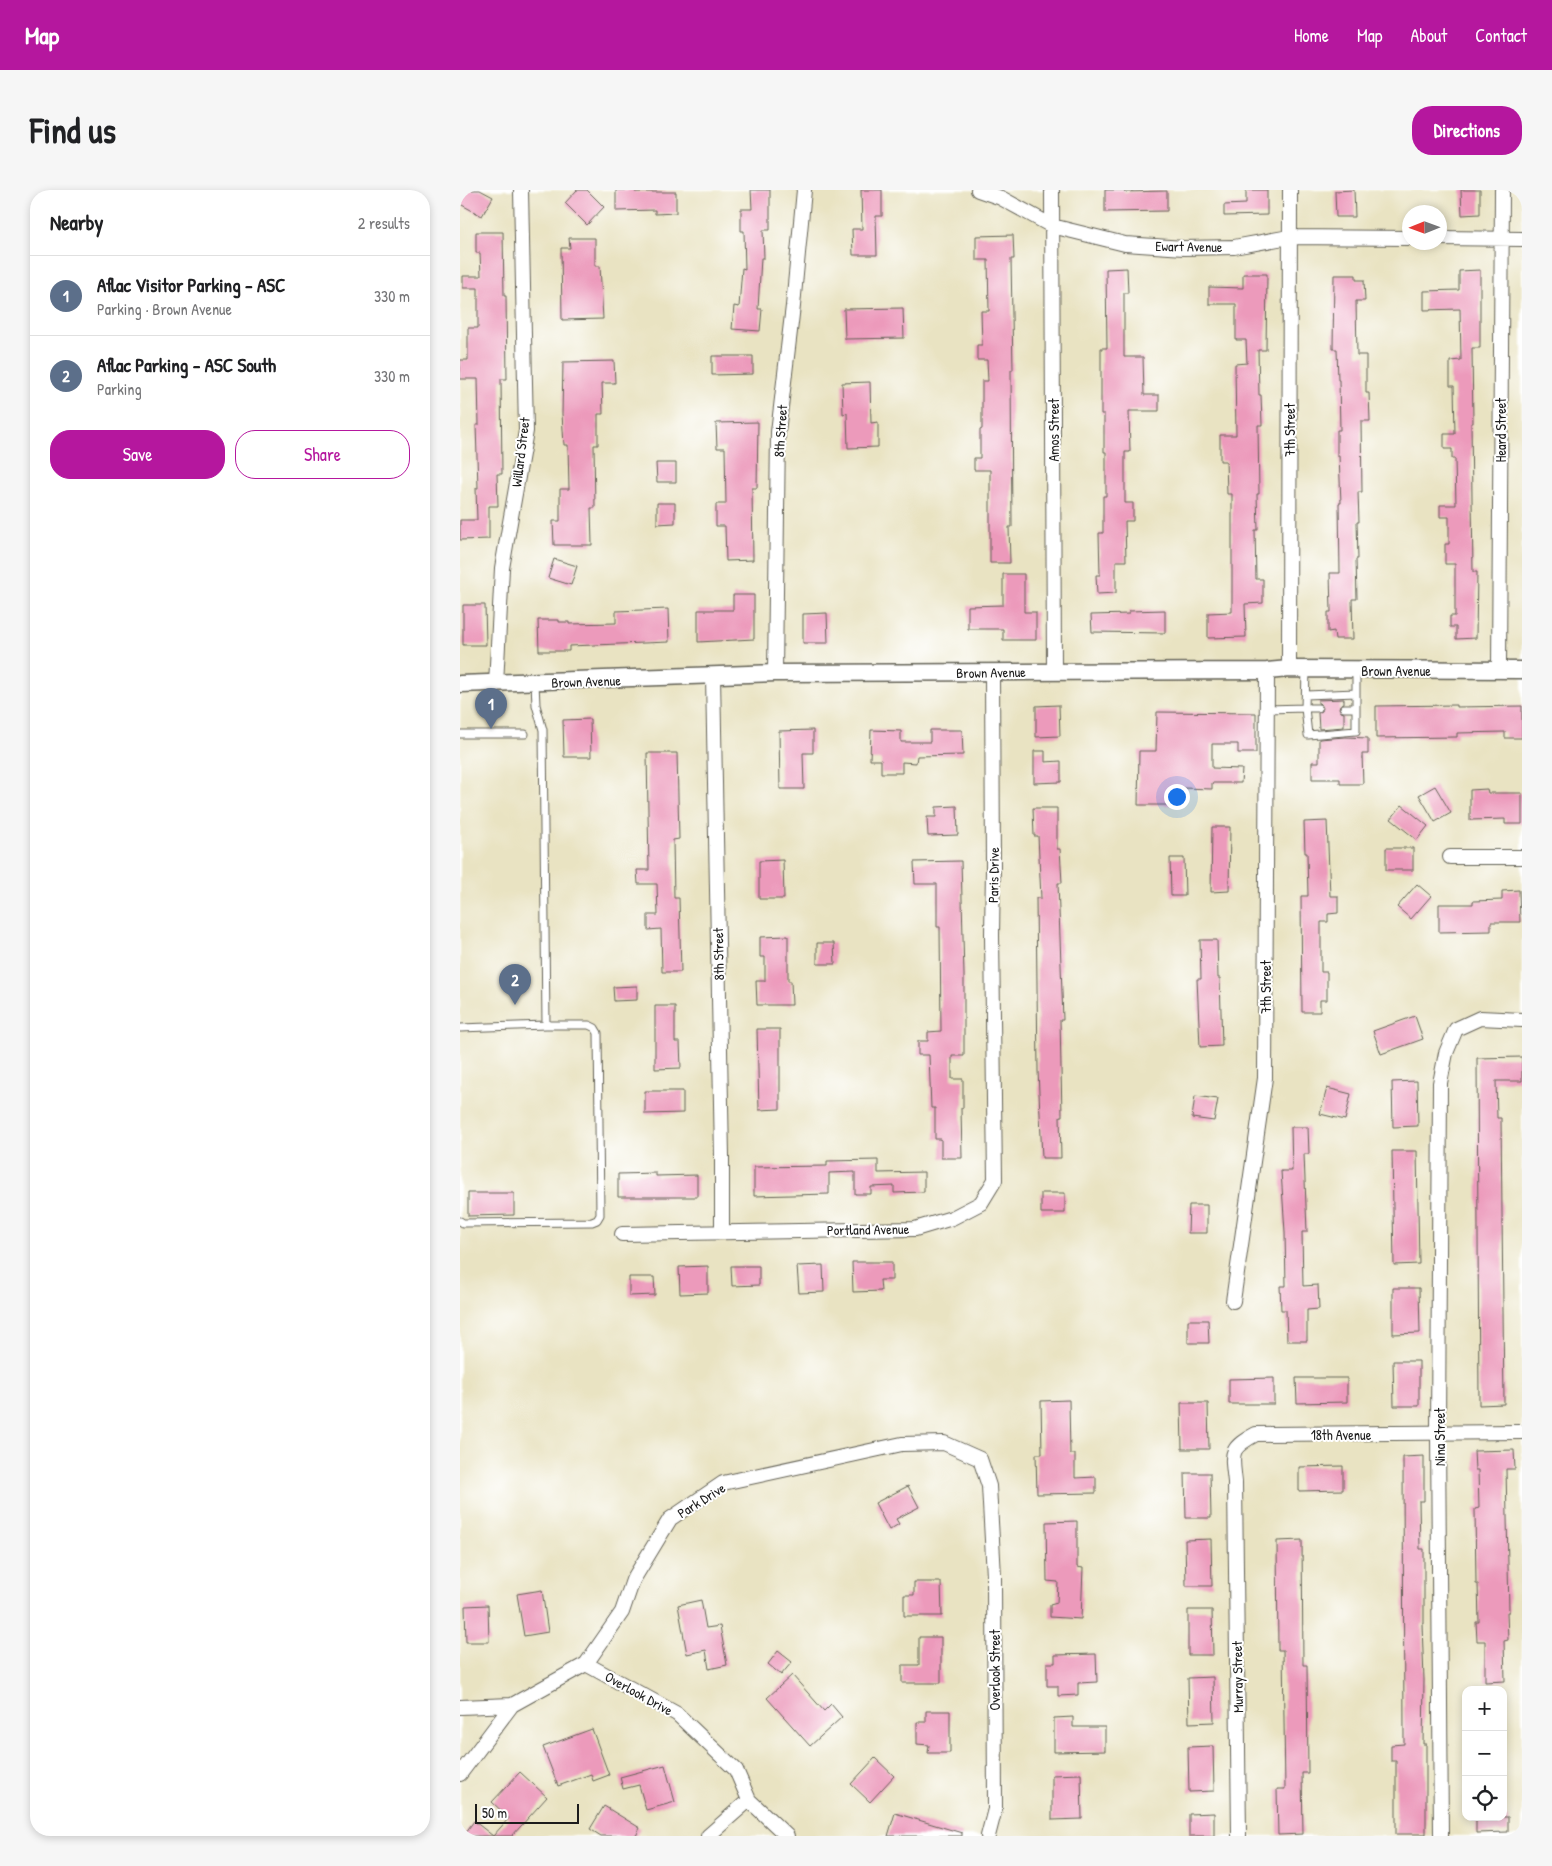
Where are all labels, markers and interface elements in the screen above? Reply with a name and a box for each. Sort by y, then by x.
text: Map [25,19,59,51]
text: Home [1294,23,1329,48]
text: Map [1357,23,1382,48]
text: About [1410,23,1447,48]
text: Contact [1475,23,1527,48]
button: Directions [1412,106,1522,155]
text: Find us [30,107,116,154]
north arrow [1402,205,1447,250]
text: Nearby [50,208,103,237]
text: 2 results [358,212,410,234]
street label: Ewart Avenue [1155,236,1223,256]
text: Aflac Visitor Parking - ASC [97,272,285,298]
text: 1 [63,285,69,307]
text: 330 m [374,285,410,307]
text: Parking · Brown Avenue [97,298,232,320]
text: Aflac Parking - ASC South [97,352,276,378]
text: 2 [62,365,70,387]
text: 330 m [374,365,410,387]
text: Parking [97,378,142,400]
street label: Amos Street [1044,398,1063,462]
street label: Heard Street [1491,398,1510,462]
street label: 7th Street [1280,403,1299,457]
street label: 8th Street [769,404,791,458]
street label: Willard Street [506,416,534,488]
button: Save [50,430,225,479]
button: Share [235,430,410,479]
street label: Brown Avenue [1361,661,1431,680]
street label: Brown Avenue [956,662,1026,682]
street label: Brown Avenue [551,670,622,692]
pin: 1 [475,688,507,729]
your location [1164,784,1190,810]
street label: Paris Drive [983,847,1003,903]
street label: 8th Street [708,927,728,980]
street label: 7th Street [1256,960,1275,1014]
pin: 2 [499,964,531,1005]
street label: Portland Avenue [827,1219,910,1239]
street label: Nina Street [1430,1408,1449,1466]
street label: 18th Avenue [1311,1425,1372,1444]
street label: Park Drive [673,1478,729,1522]
street label: Overlook Street [985,1629,1004,1710]
street label: Murray Street [1227,1641,1248,1713]
street label: Overlook Drive [602,1667,677,1720]
map controls [1462,1686,1507,1821]
button: + [1462,1686,1507,1731]
button: − [1462,1731,1507,1776]
button: locate [1462,1776,1507,1821]
scale bar [475,1801,579,1824]
text: 50 m [482,1803,507,1822]

